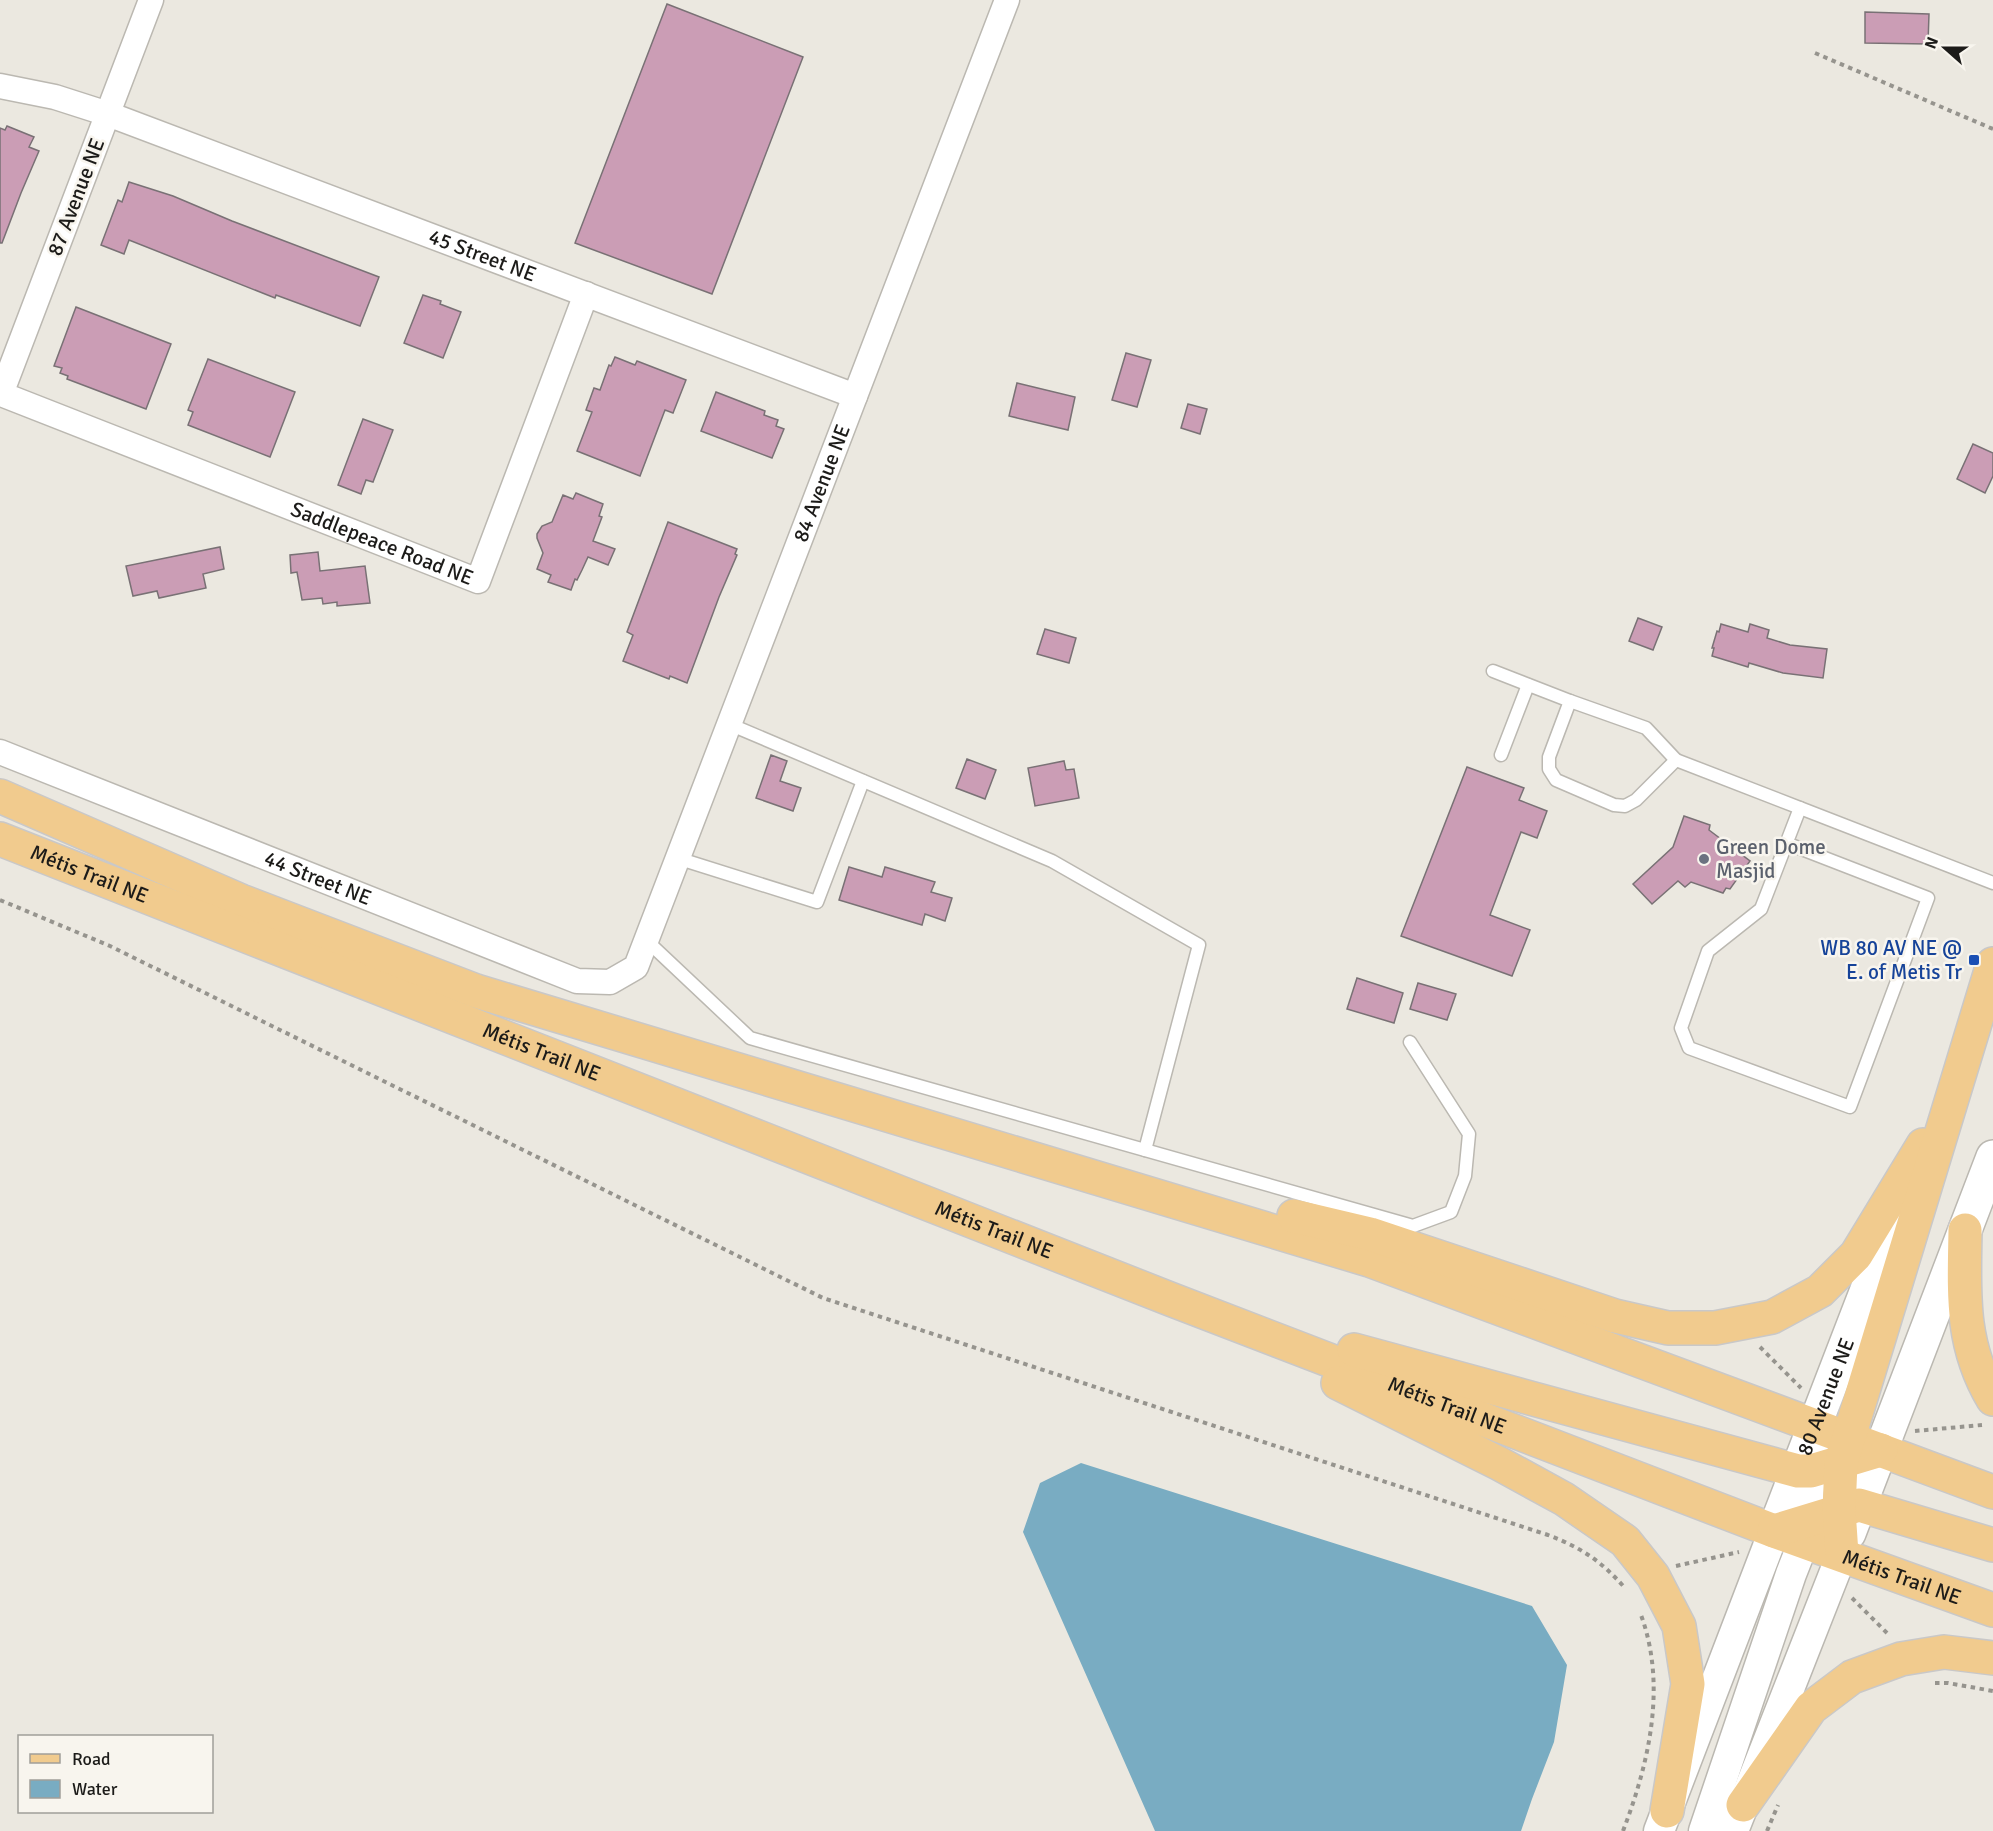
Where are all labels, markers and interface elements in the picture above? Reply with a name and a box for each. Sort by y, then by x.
north arrow [1915,18,1975,78]
text: N [1921,34,1943,52]
street label: 87 Avenue NE [42,135,110,259]
street label: 45 Street NE [425,223,540,287]
street label: 84 Avenue NE [787,421,856,546]
street label: Saddlepeace Road NE [287,496,477,591]
place label: Green Dome Masjid [1716,834,1826,884]
street label: Métis Trail NE [27,839,152,909]
street label: 44 Street NE [261,845,375,911]
marker: Green Dome Masjid [1697,852,1711,866]
place label: WB 80 AV NE @ E. of Metis Tr [1820,935,1962,985]
marker: WB 80 AV NE @ E. of Metis Tr [1967,953,1981,967]
street label: Métis Trail NE [479,1017,604,1087]
street label: Métis Trail NE [931,1195,1057,1265]
street label: 80 Avenue NE [1791,1334,1860,1459]
street label: Métis Trail NE [1384,1371,1510,1440]
street label: Métis Trail NE [1839,1544,1965,1610]
legend [18,1735,213,1813]
text: Road [72,1748,111,1770]
text: Water [72,1778,118,1800]

